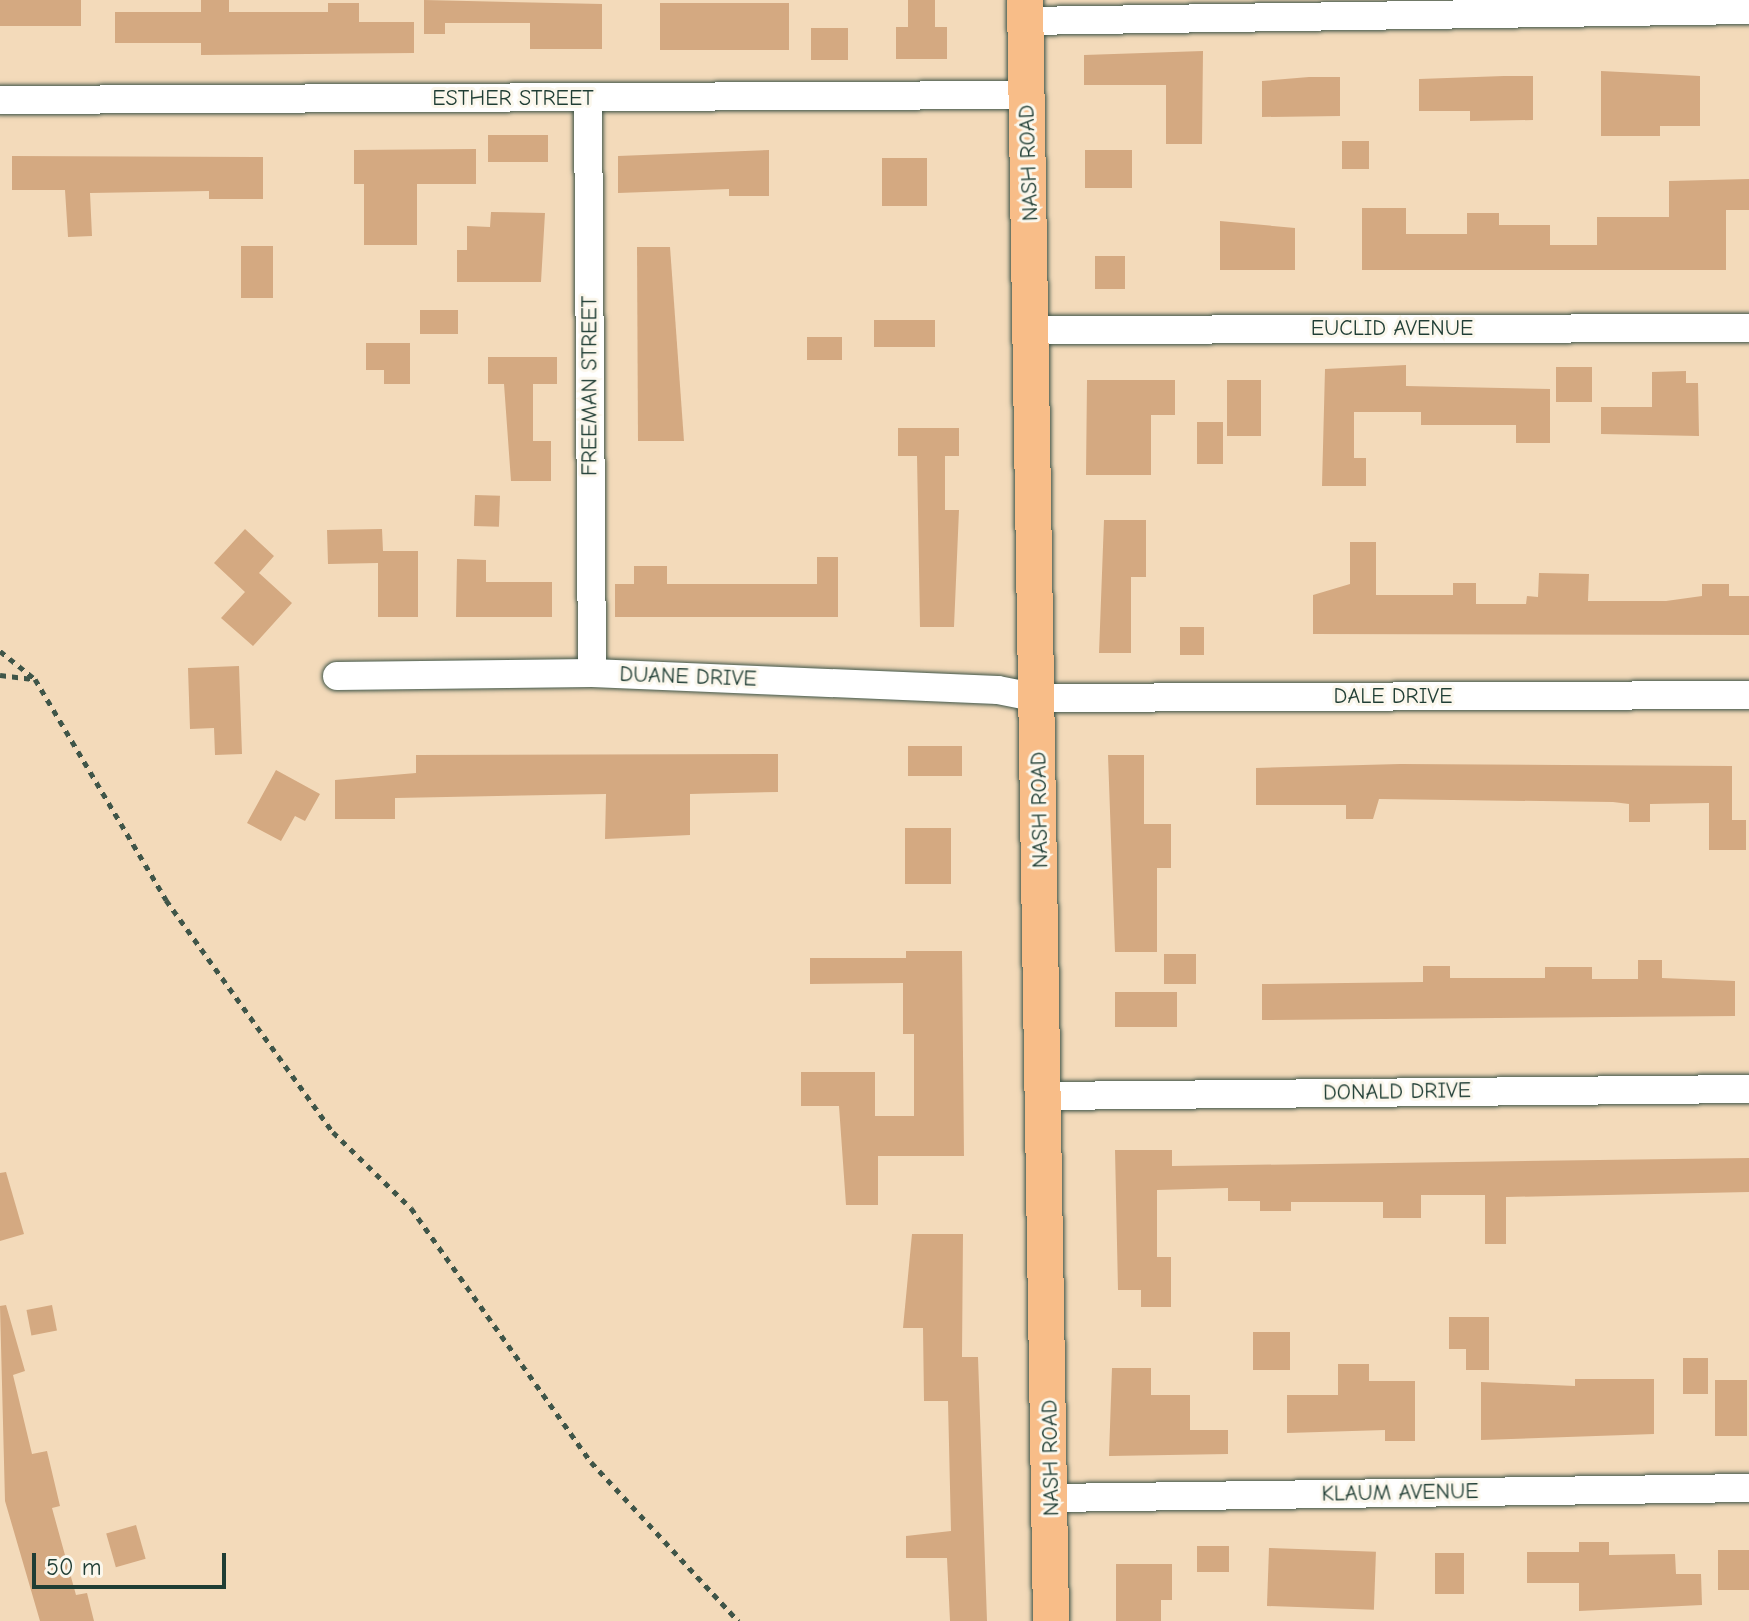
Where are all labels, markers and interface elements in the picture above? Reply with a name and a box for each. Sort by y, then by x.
street label: ESTHER STREET [432,86,594,112]
street label: NASH ROAD [1014,104,1044,222]
street label: FREEMAN STREET [577,296,603,476]
street label: EUCLID AVENUE [1311,316,1473,342]
street label: DUANE DRIVE [619,661,757,693]
street label: DALE DRIVE [1334,684,1452,710]
street label: NASH ROAD [1026,752,1054,868]
street label: DONALD DRIVE [1323,1078,1471,1106]
street label: NASH ROAD [1037,1400,1065,1516]
street label: KLAUM AVENUE [1321,1478,1479,1508]
scale bar [36,1537,230,1587]
text: 50 m [46,1553,102,1581]

